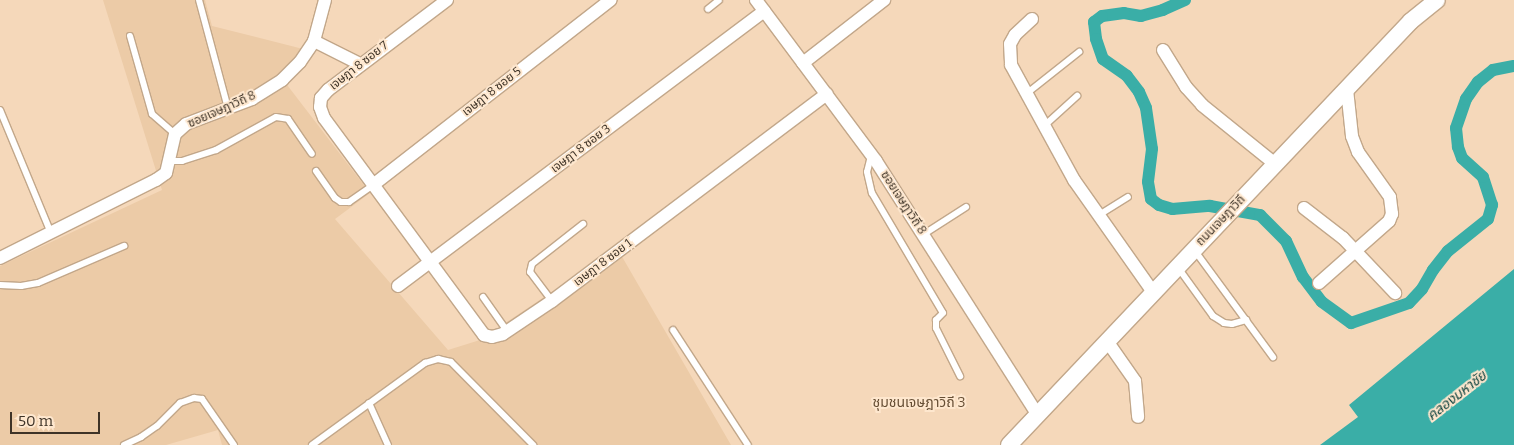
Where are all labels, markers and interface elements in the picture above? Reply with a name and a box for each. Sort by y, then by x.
street label: เจษฎา 8 ซอย 7 [327,39,391,93]
street label: เจษฎา 8 ซอย 5 [460,65,524,119]
street label: ซอยเจษฎาวิถี 8 [186,89,258,131]
street label: เจษฎา 8 ซอย 3 [548,122,614,176]
street label: ซอยเจษฎาวิถี 8 [877,169,929,237]
street label: ถนนเจษฎาวิถี [1193,193,1249,249]
street label: เจษฎา 8 ซอย 1 [571,236,635,290]
water label: คลองมหาชัย [1424,368,1490,424]
district label: ชุมชนเจษฎาวิถี 3 [873,395,965,411]
scale bar [12,402,102,434]
text: 50 m [18,412,53,430]

